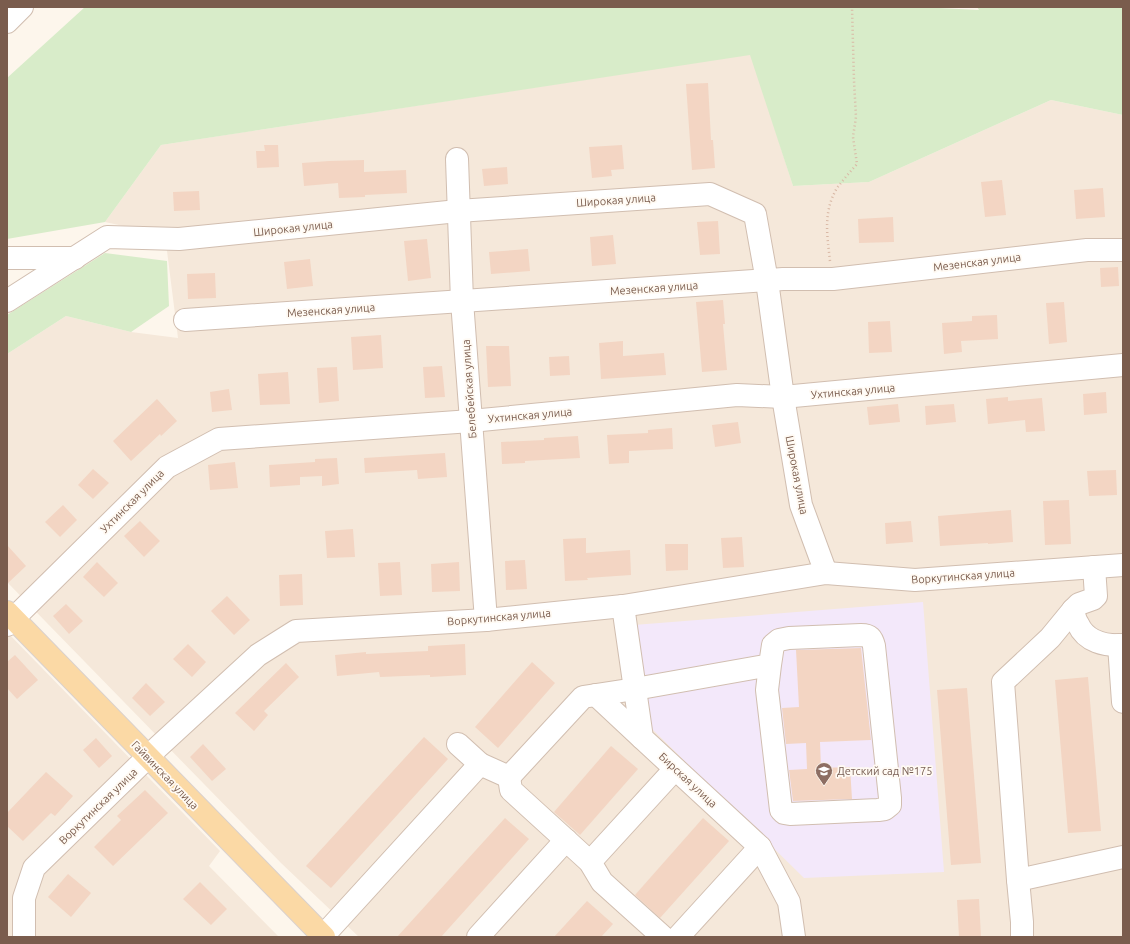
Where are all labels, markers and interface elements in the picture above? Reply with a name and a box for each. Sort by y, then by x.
street label: Широкая улица [576,191,656,209]
street label: Широкая улица [253,218,333,238]
street label: Мезенская улица [932,251,1022,273]
street label: Мезенская улица [610,279,698,297]
street label: Мезенская улица [287,301,375,319]
street label: Белебейская улица [460,339,478,439]
street label: Ухтинская улица [810,381,896,401]
street label: Ухтинская улица [487,405,573,425]
street label: Широкая улица [783,435,811,515]
street label: Ухтинская улица [98,467,166,535]
street label: Воркутинская улица [911,566,1015,586]
street label: Воркутинская улица [447,606,551,628]
street label: Гайвинская улица [129,738,201,812]
street label: Бирская улица [657,750,719,810]
school or university icon: Детский сад №175 [814,761,834,786]
place label: Детский сад №175 [837,765,932,777]
street label: Воркутинская улица [56,766,140,846]

